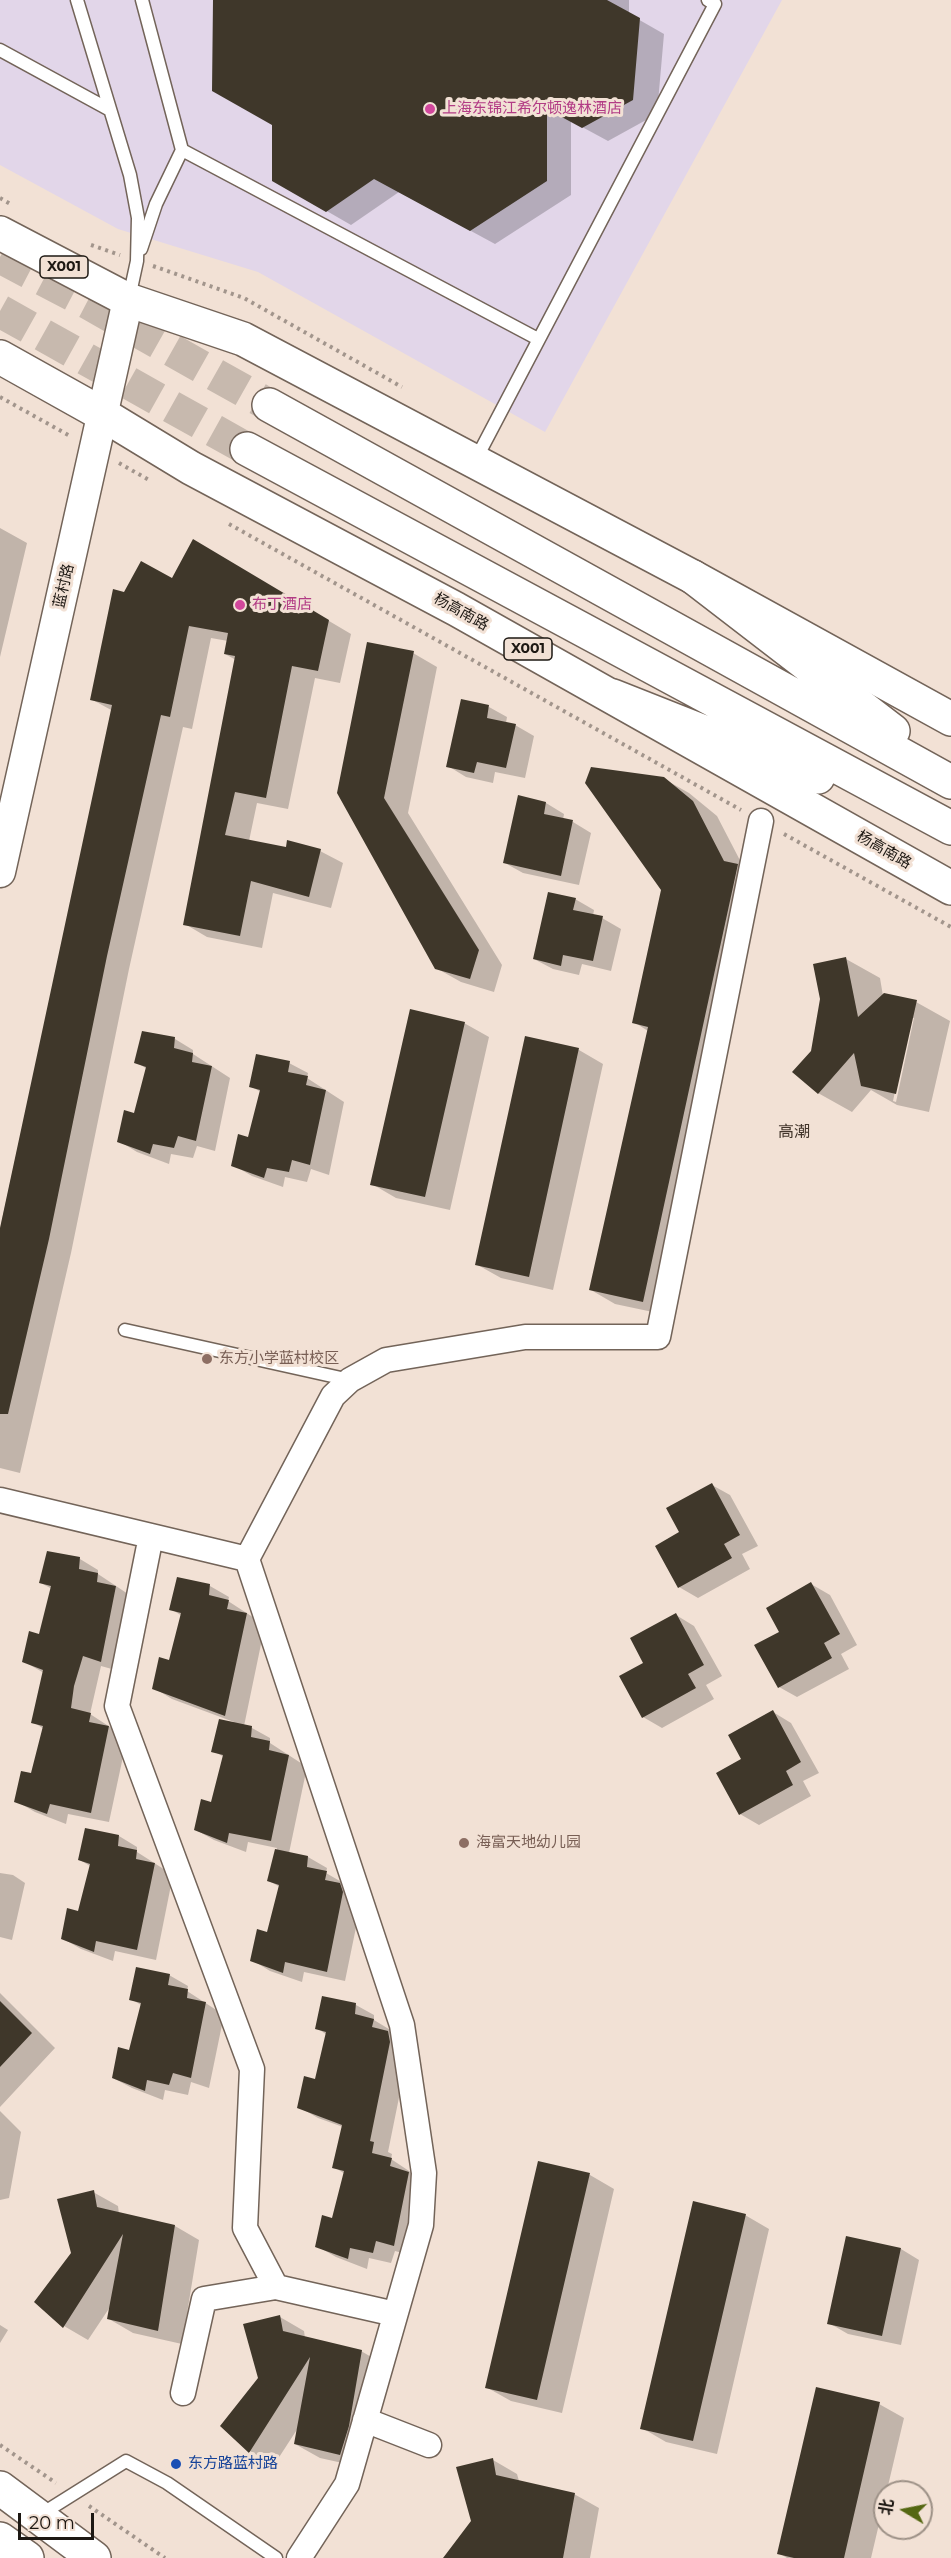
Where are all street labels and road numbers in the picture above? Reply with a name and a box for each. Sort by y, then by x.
road number: X001 [40,256,88,278]
street label: 蓝村路 [50,562,78,610]
street label: 杨高南路 [430,590,492,634]
road number: X001 [504,638,552,660]
street label: 杨高南路 [854,827,914,873]

